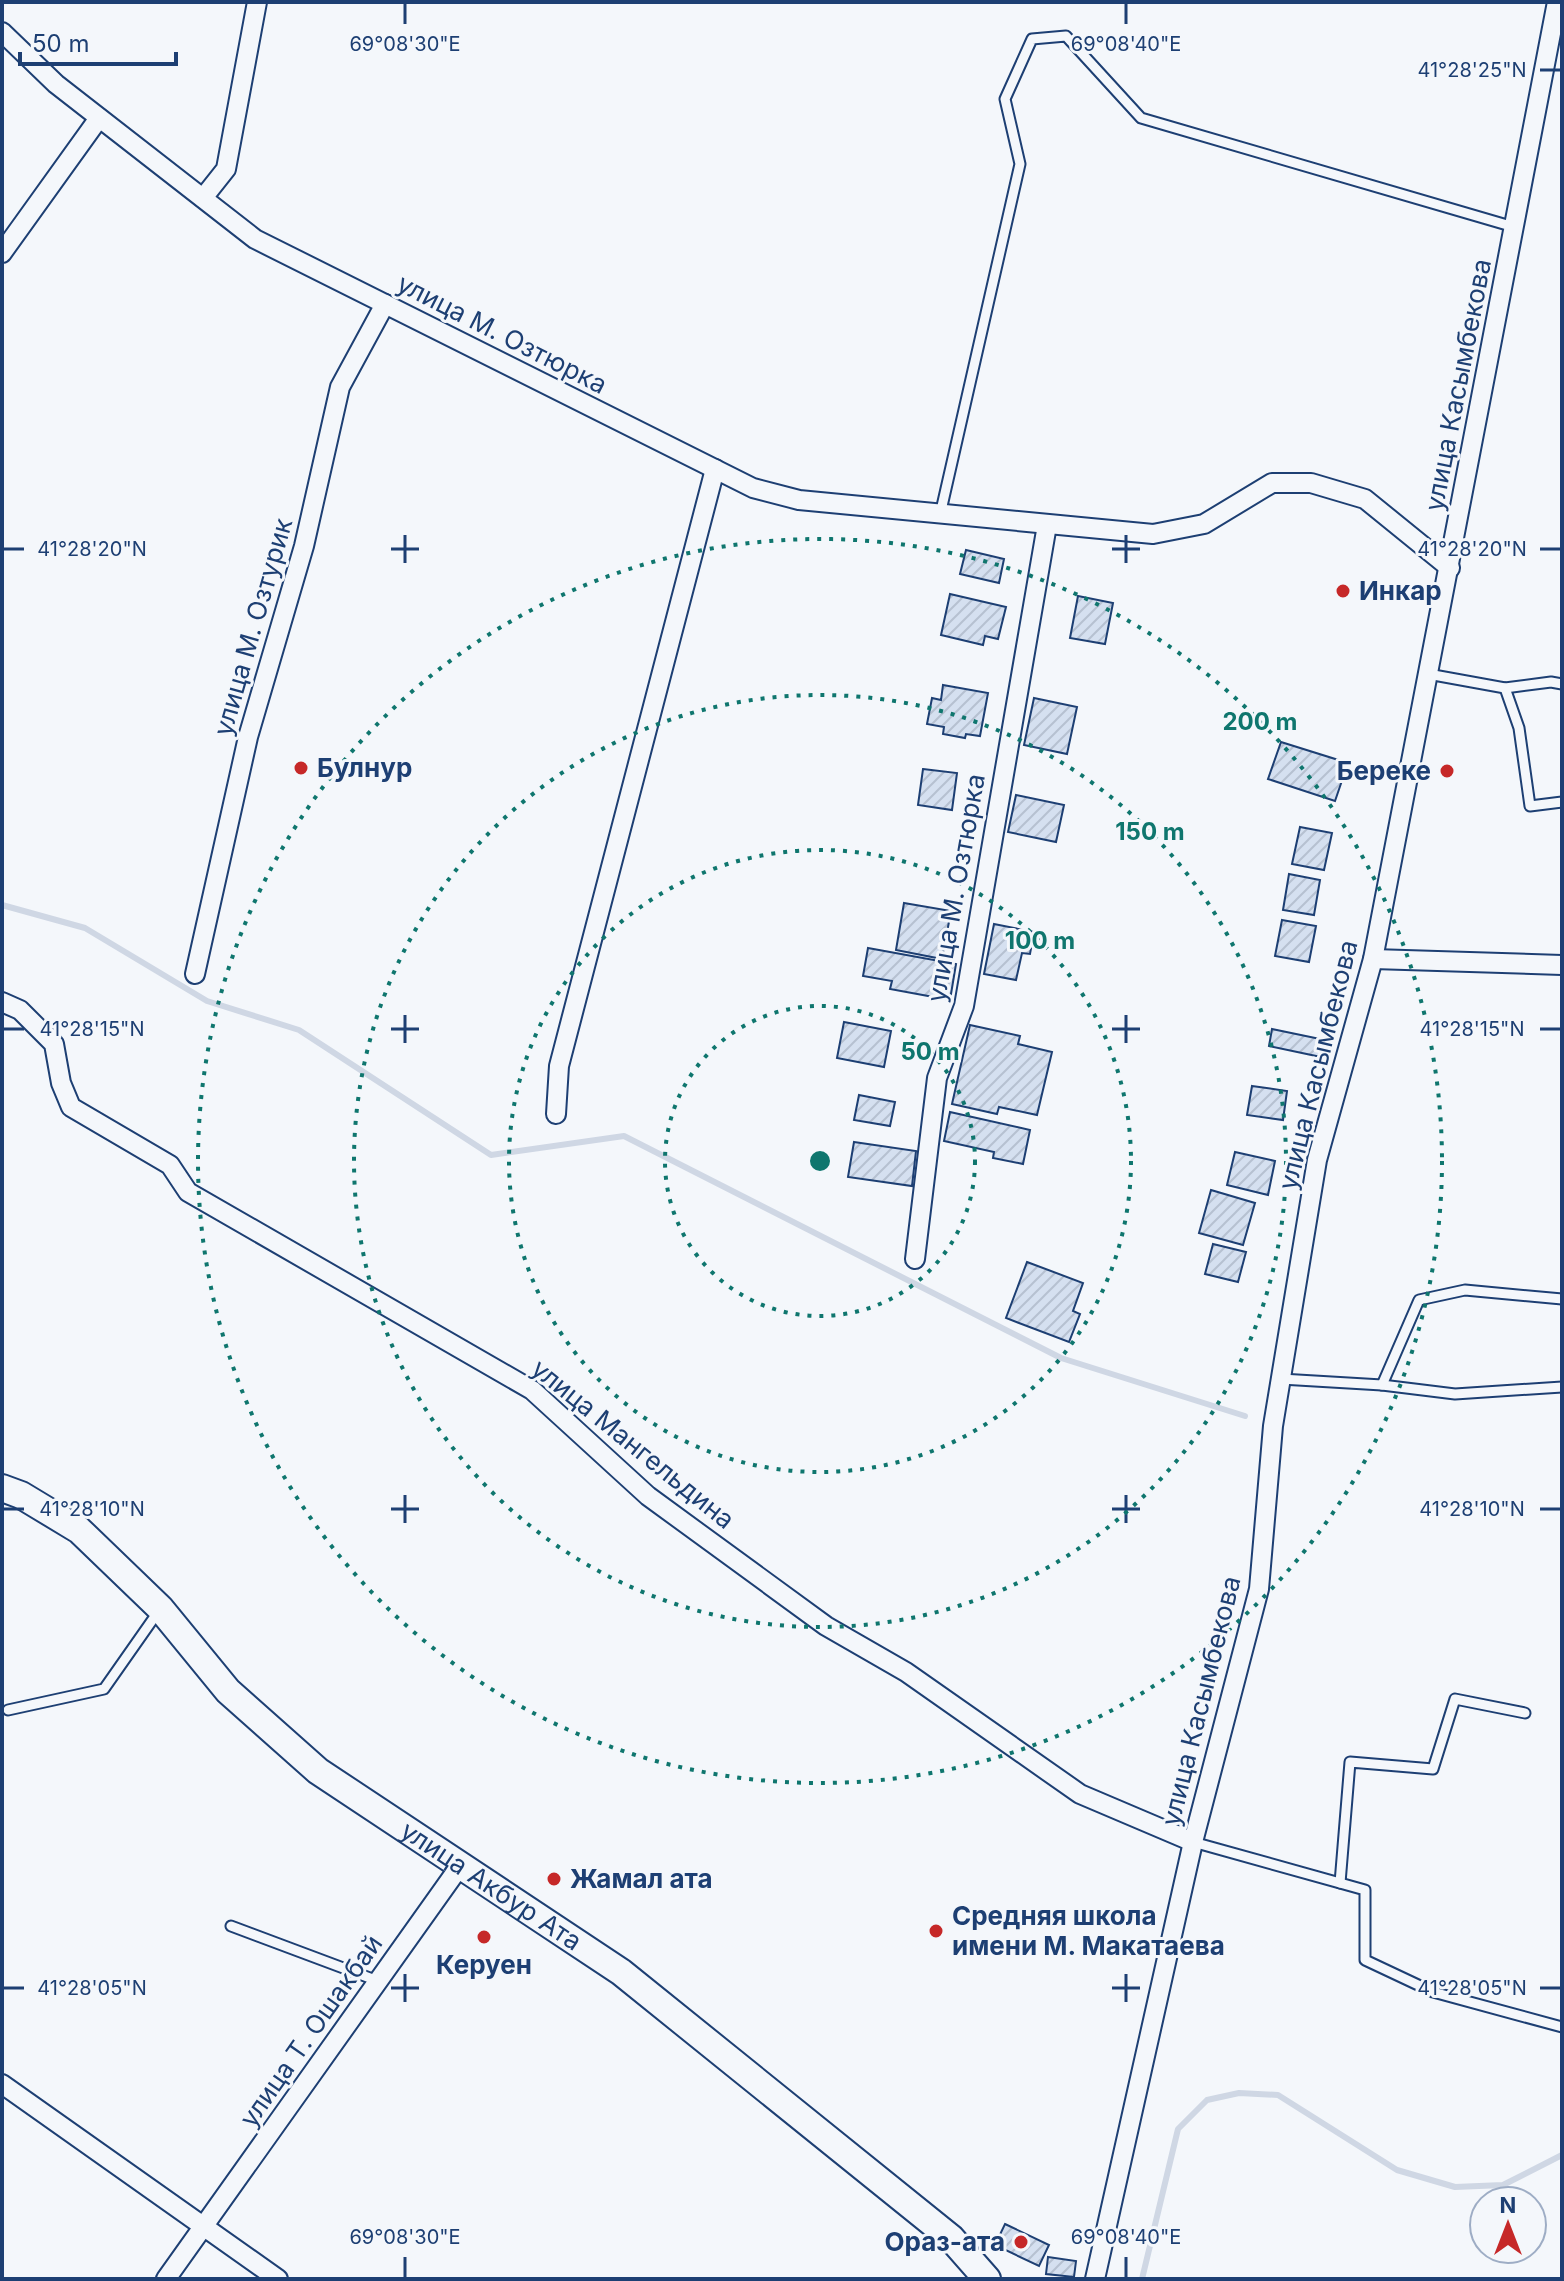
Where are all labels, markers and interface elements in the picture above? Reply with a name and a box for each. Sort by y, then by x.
scale bar [20,16,176,66]
text: 50 m [32,29,90,58]
text: 69°08'30"E [349,32,461,56]
text: 69°08'40"E [1071,32,1181,56]
text: 41°28'25"N [1417,58,1527,82]
street label: улица Касымбекова [1418,256,1497,514]
street label: улица М. Озтюрка [392,267,612,400]
street label: улица М. Озтурик [207,515,298,739]
text: 41°28'20"N [37,537,147,561]
text: 41°28'20"N [1417,537,1527,561]
place label: Инкар [1359,575,1442,606]
marker: Инкар [1334,582,1352,600]
text: 200 m [1222,707,1298,736]
place label: Булнур [317,752,412,783]
place label: Береке [1337,755,1431,786]
marker: Булнур [292,759,310,777]
marker: Береке [1438,762,1456,780]
street label: улица М. Озтюрка [920,771,991,1004]
text: 150 m [1115,817,1185,846]
text: 100 m [1005,926,1075,955]
street label: улица Касымбекова [1271,937,1364,1193]
text: 41°28'15"N [39,1017,145,1041]
text: 41°28'15"N [1419,1017,1525,1041]
text: 50 m [900,1037,960,1066]
centre of rings [806,1147,834,1175]
street label: улица Мангельдина [526,1352,741,1535]
text: 41°28'10"N [39,1497,145,1521]
text: 41°28'10"N [1419,1497,1525,1521]
street label: улица Касымбекова [1154,1573,1247,1829]
street label: улица Акбур Ата [395,1814,588,1957]
place label: Жамал ата [570,1863,713,1894]
marker: Жамал ата [545,1870,563,1888]
place label: Средняя школа имени М. Макатаева [952,1900,1225,1961]
marker: Средняя школа имени М. Макатаева [927,1922,945,1940]
marker: Керуен [475,1928,493,1946]
street label: улица Т. Ошакбай [233,1929,388,2133]
place label: Керуен [436,1949,532,1980]
text: 41°28'05"N [37,1976,147,2000]
text: 41°28'05"N [1417,1976,1527,2000]
north arrow [1468,2185,1548,2265]
text: N [1500,2192,1516,2218]
text: 69°08'30"E [349,2225,461,2249]
text: 69°08'40"E [1071,2225,1181,2249]
place label: Ораз-ата [884,2226,1005,2257]
marker: Ораз-ата [1012,2233,1030,2251]

